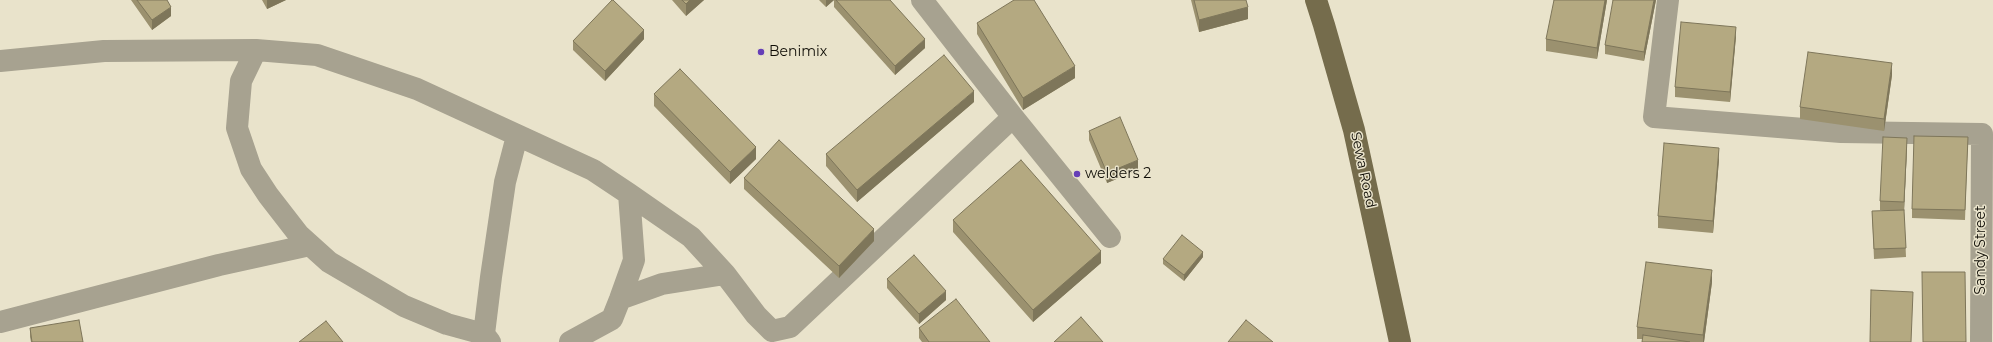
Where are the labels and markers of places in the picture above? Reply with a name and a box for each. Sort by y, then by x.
place label: Benimix [769,44,827,60]
marker: Benimix [756,47,766,57]
place label: welders 2 [1085,166,1151,182]
marker: welders 2 [1072,169,1082,179]

